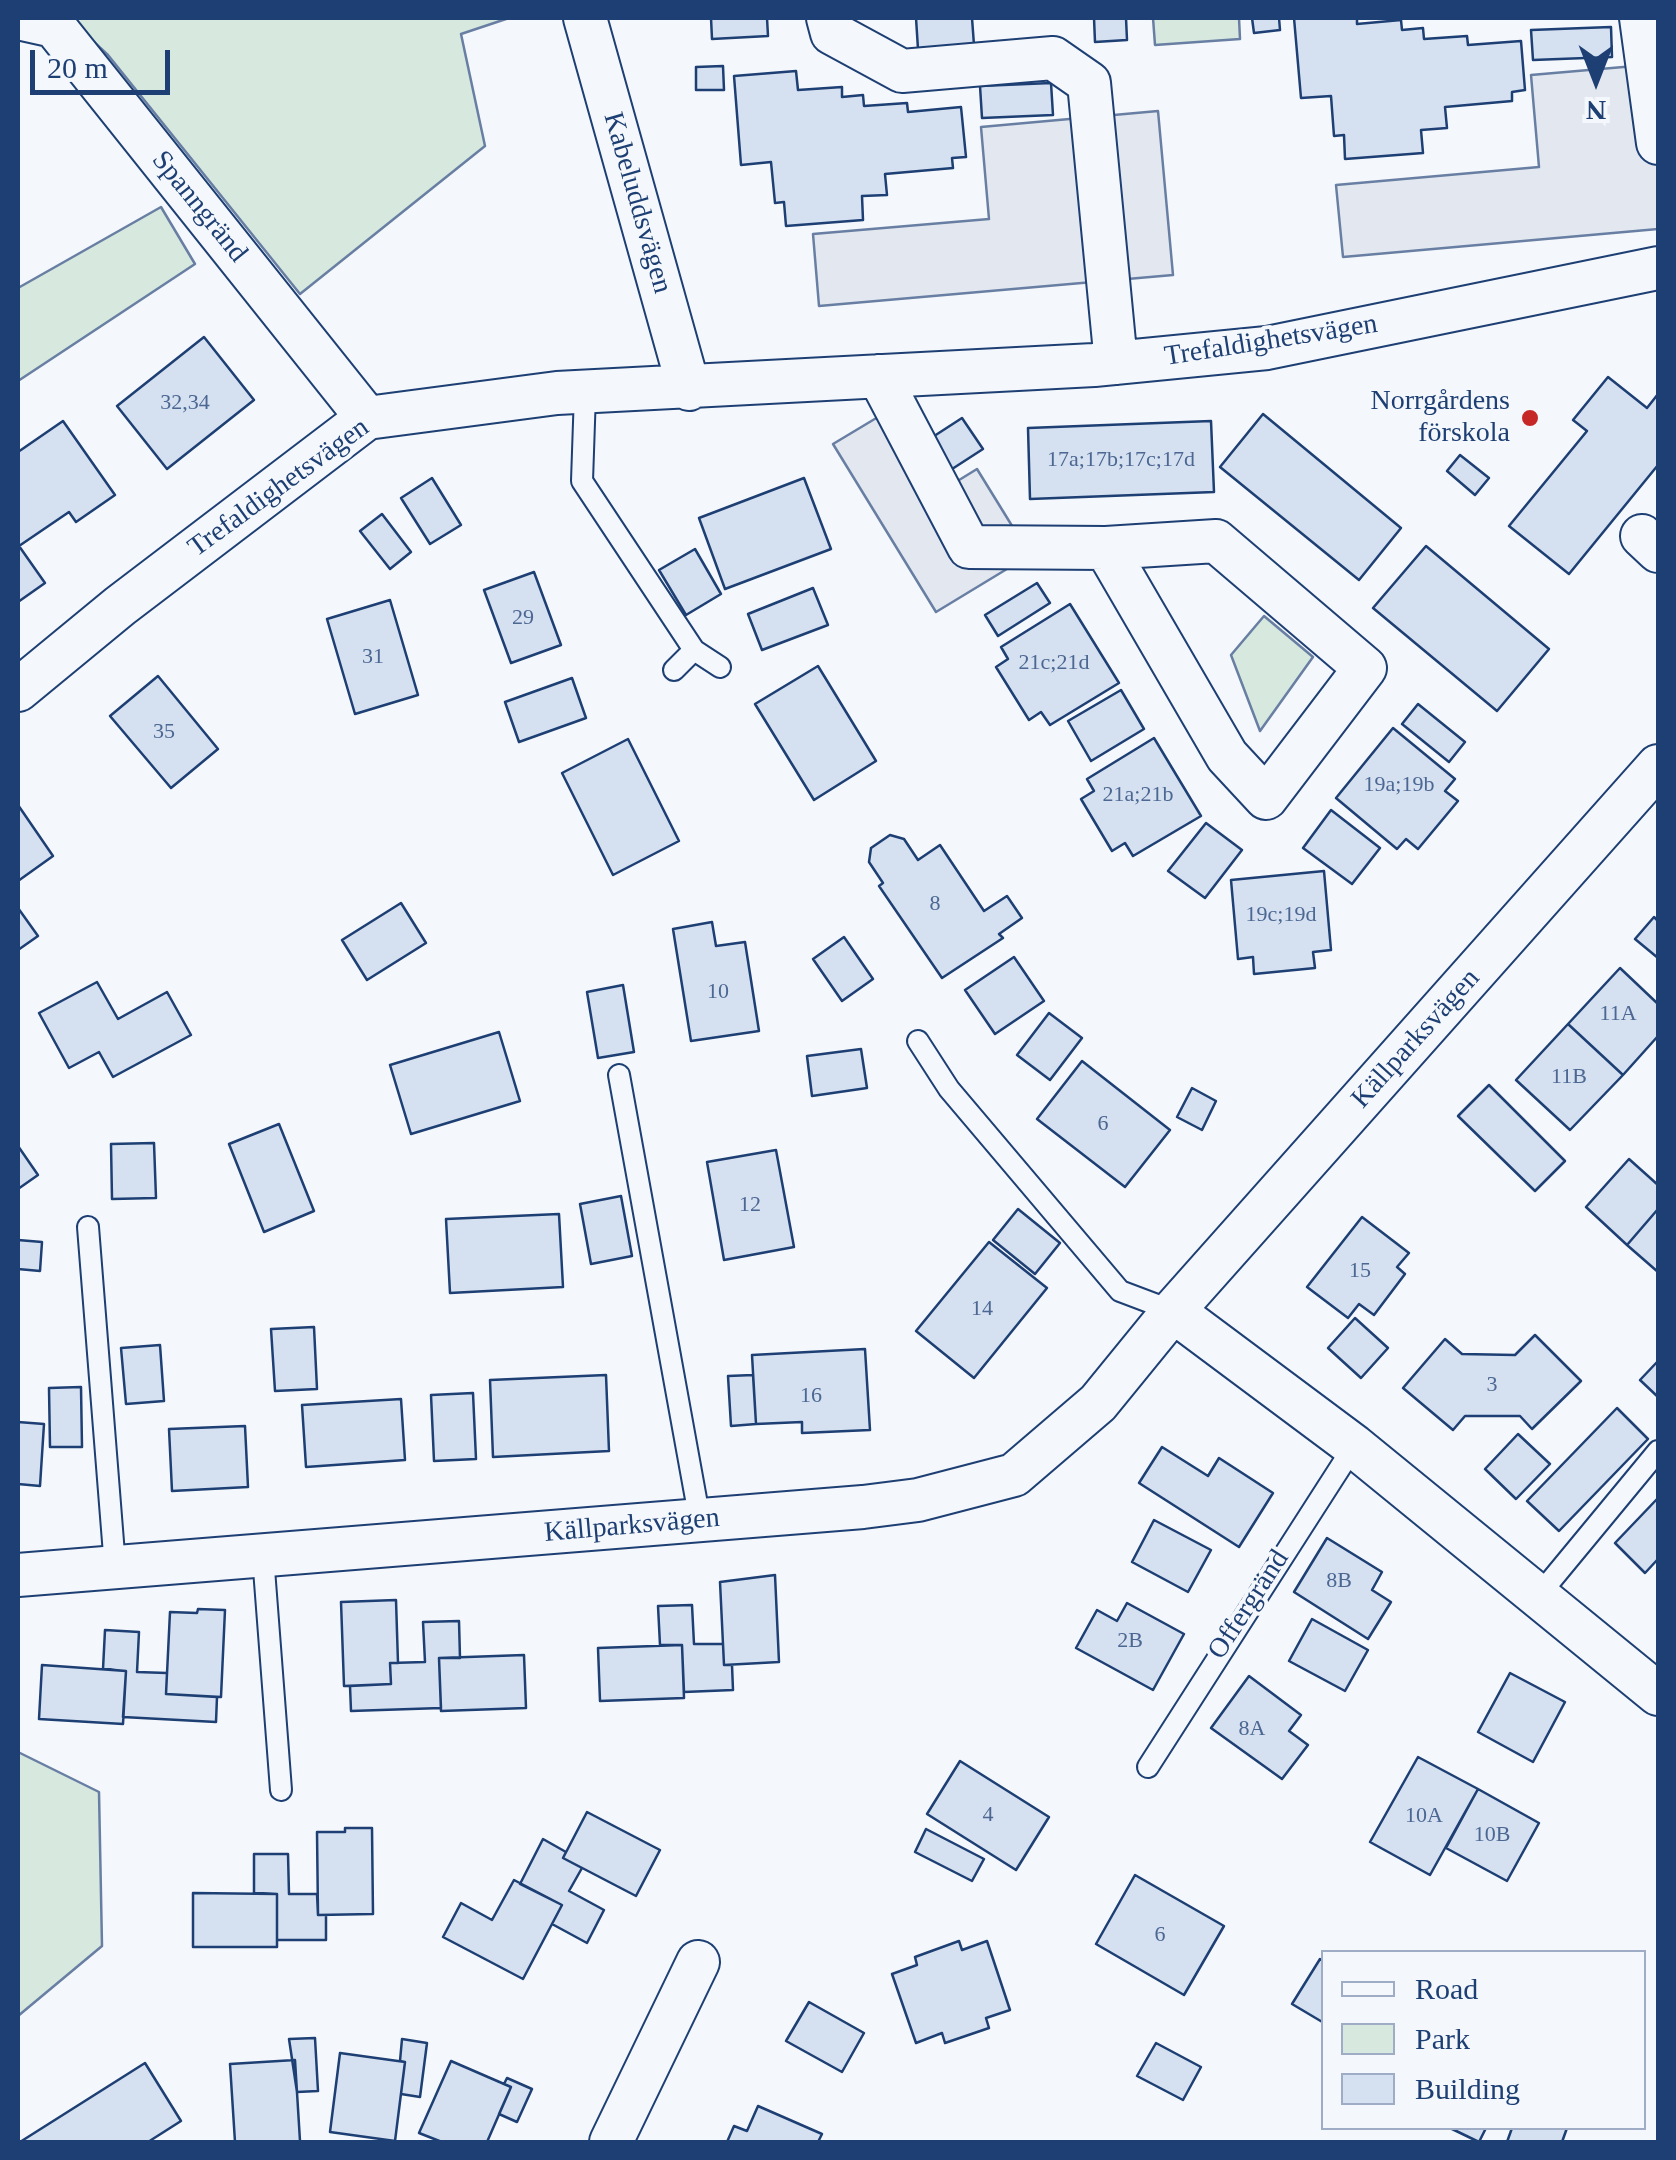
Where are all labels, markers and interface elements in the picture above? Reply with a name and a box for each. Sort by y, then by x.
scale bar [35,30,175,92]
north arrow [1546,30,1646,130]
text: 20 m [47,51,108,84]
text: N [1586,95,1606,126]
street label: Kabeluddsvägen [595,109,679,297]
street label: Spanngränd [144,144,254,270]
street label: Trefaldighetsvägen [1162,308,1380,374]
place label: Norrgårdens förskola [1371,385,1510,451]
house number: 32,34 [160,390,210,416]
marker: Norrgårdens förskola [1519,407,1541,429]
street label: Trefaldighetsvägen [182,411,376,565]
house number: 17a;17b;17c;17d [1047,447,1195,473]
house number: 29 [512,605,534,631]
house number: 31 [362,644,384,670]
house number: 21c;21d [1019,650,1089,676]
house number: 35 [153,719,175,745]
house number: 19a;19b [1364,772,1434,798]
house number: 21a;21b [1103,782,1173,808]
house number: 8 [930,891,940,917]
house number: 19c;19d [1246,902,1316,928]
street label: Källparksvägen [1345,962,1487,1116]
house number: 10 [707,979,729,1005]
house number: 11A [1599,1001,1637,1027]
house number: 11B [1551,1064,1587,1090]
house number: 6 [1098,1111,1108,1137]
house number: 12 [739,1192,761,1218]
house number: 15 [1349,1258,1371,1284]
house number: 14 [971,1296,993,1322]
house number: 3 [1486,1372,1498,1398]
house number: 16 [800,1383,822,1409]
street label: Källparksvägen [543,1502,721,1550]
street label: Offergränd [1201,1544,1297,1666]
house number: 8B [1326,1568,1352,1594]
house number: 2B [1117,1628,1143,1654]
house number: 8A [1239,1716,1265,1742]
house number: 4 [982,1802,994,1828]
house number: 10A [1405,1803,1443,1829]
house number: 10B [1474,1822,1510,1848]
house number: 6 [1154,1922,1166,1948]
legend [1321,1950,1646,2130]
text: Road [1415,1972,1478,2005]
text: Park [1415,2022,1470,2055]
text: Building [1415,2072,1520,2105]

